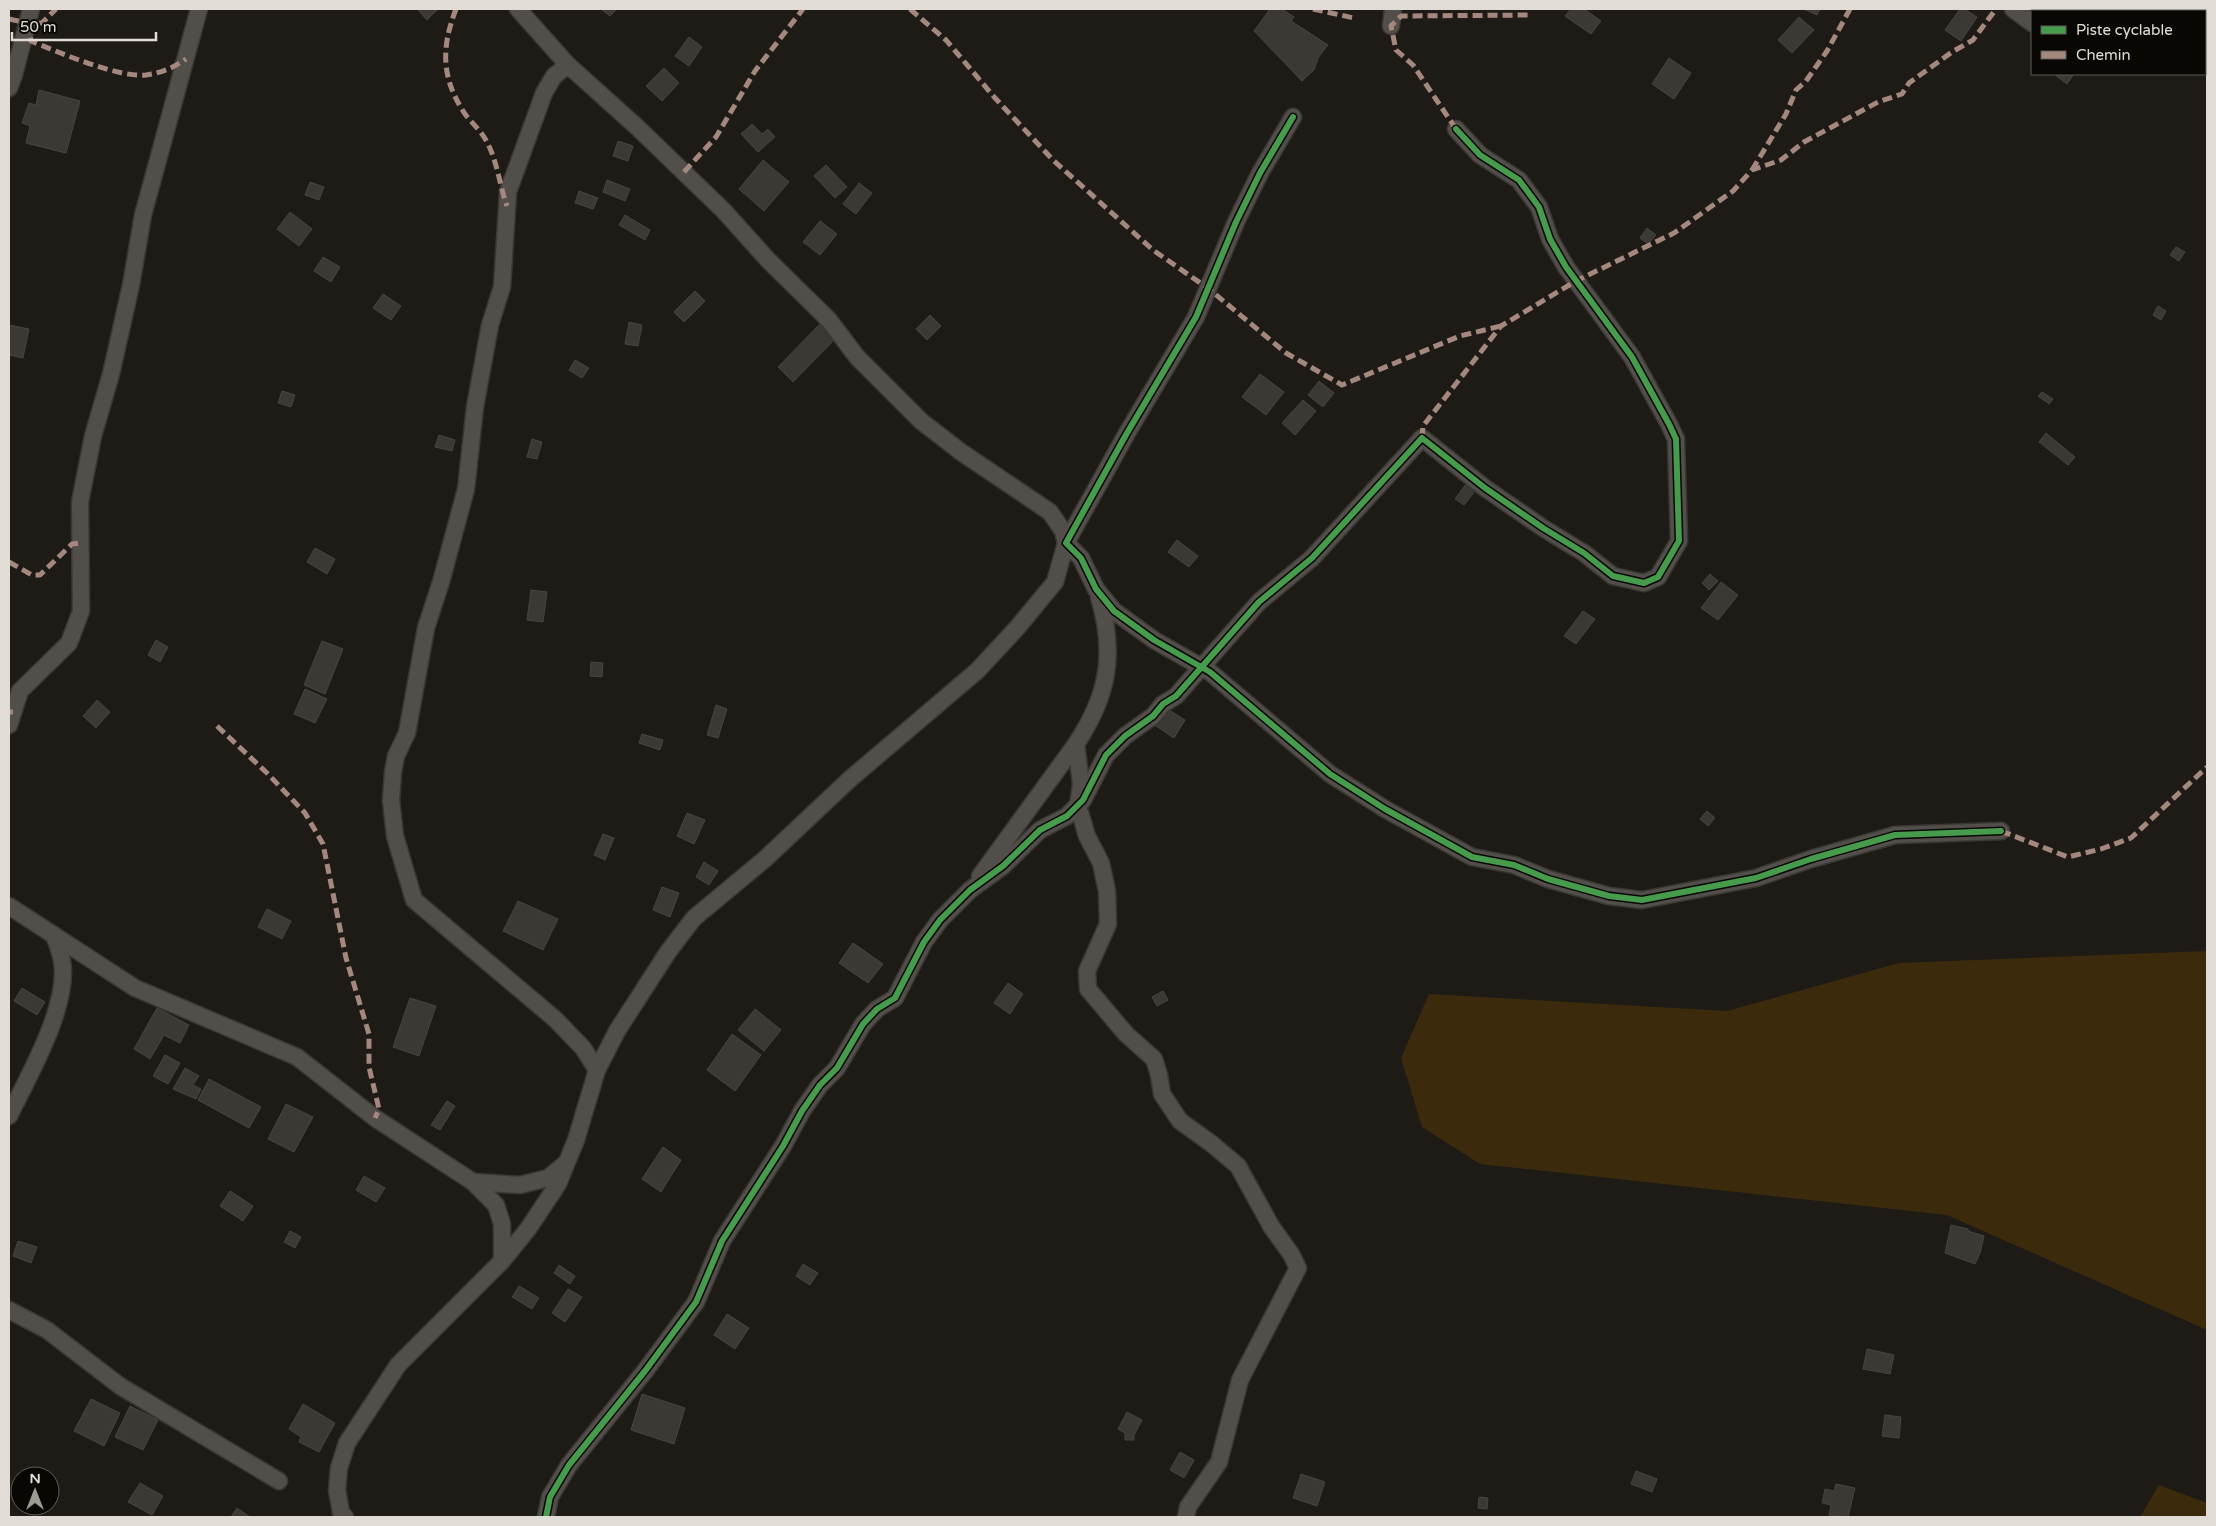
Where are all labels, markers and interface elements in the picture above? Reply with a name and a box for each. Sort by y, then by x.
scale bar [12,10,156,42]
legend [2031,10,2206,75]
text: 50 m [20,18,57,36]
text: Piste cyclable [2076,21,2173,39]
text: Chemin [2076,46,2131,64]
north arrow [10,1466,60,1516]
text: N [29,1470,41,1487]

